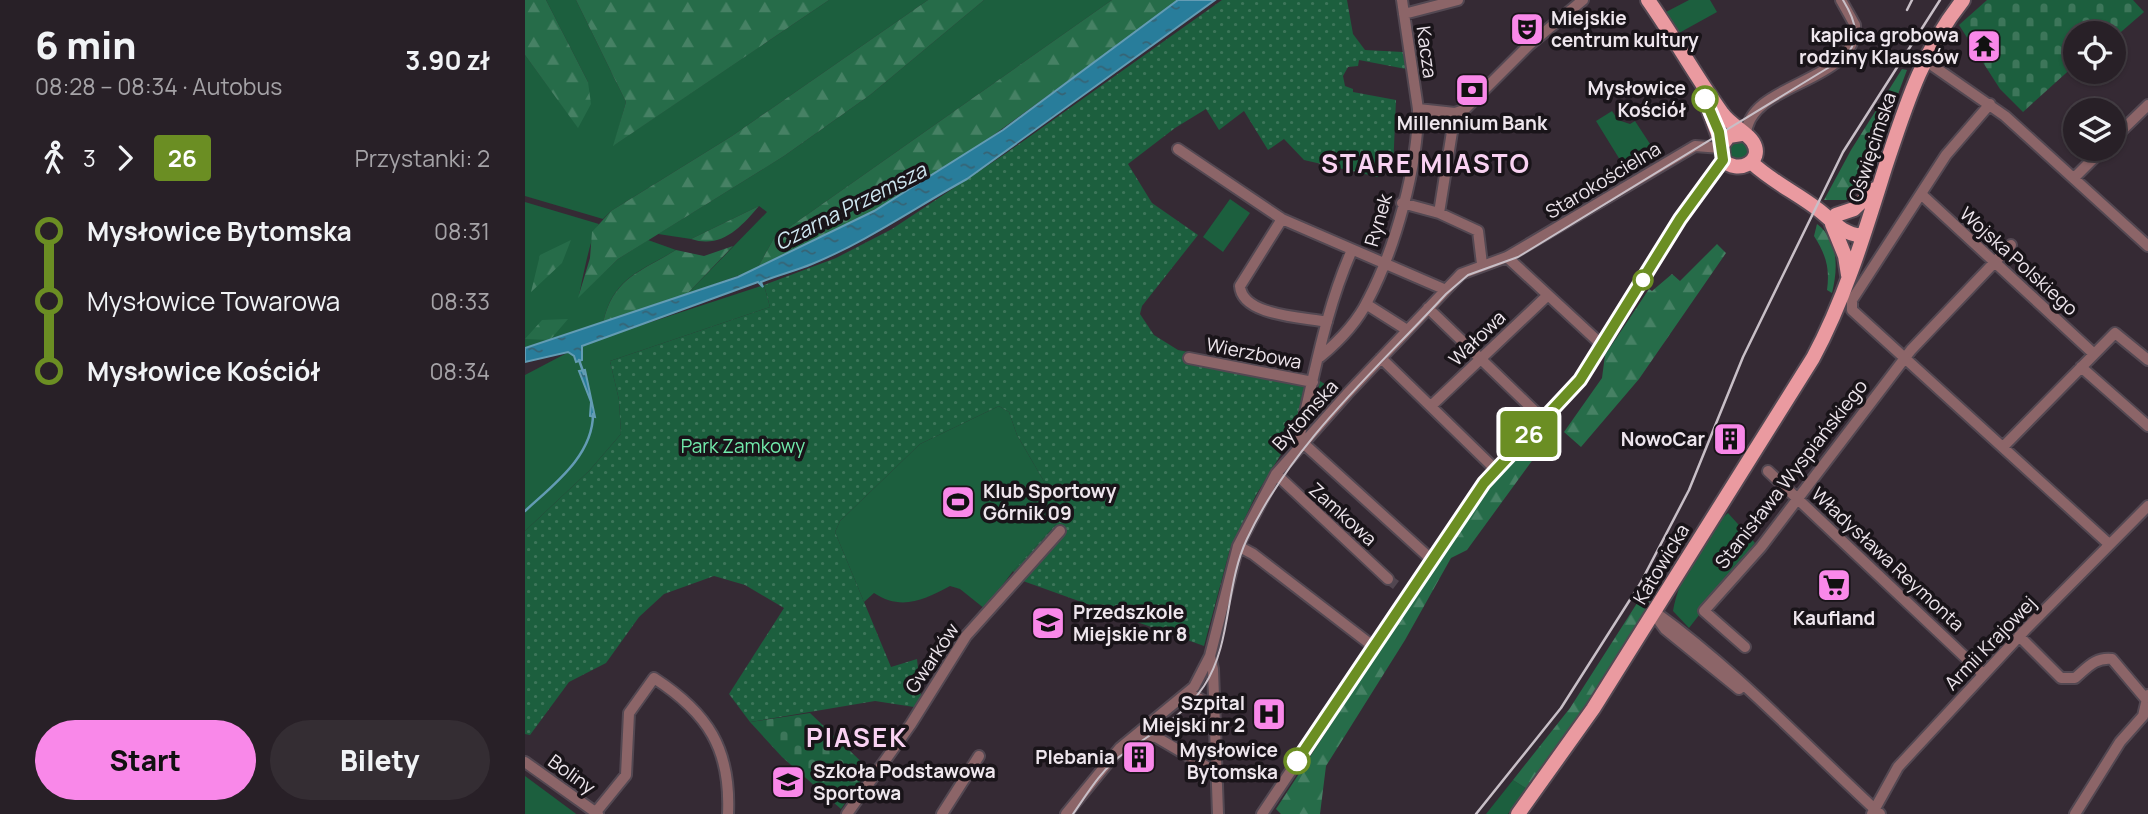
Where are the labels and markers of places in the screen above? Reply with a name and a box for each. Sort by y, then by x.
place label: Miejskie centrum kultury [1551,5,1699,53]
theatre icon: Miejskie centrum kultury [1508,10,1546,48]
place label: kaplica grobowa rodziny Klaussów [1799,22,1959,70]
temple icon: kaplica grobowa rodziny Klaussów [1965,27,2003,65]
bank icon: Millennium Bank [1453,71,1491,109]
place label: Mysłowice Kościół [1588,75,1686,123]
marker: Mysłowice Kościół [1692,86,1718,112]
place label: Millennium Bank [1397,110,1548,136]
unlabelled marker [1633,270,1653,290]
building icon: NowoCar [1711,420,1749,458]
place label: NowoCar [1621,426,1705,452]
place label: Klub Sportowy Górnik 09 [983,478,1117,526]
sports icon: Klub Sportowy Górnik 09 [939,483,977,521]
supermarket icon: Kaufland [1815,566,1853,604]
place label: Przedszkole Miejskie nr 8 [1073,599,1187,647]
school or university icon: Przedszkole Miejskie nr 8 [1029,604,1067,642]
place label: Kaufland [1793,605,1875,631]
place label: Szpital Miejski nr 2 [1142,690,1245,738]
hospital icon: Szpital Miejski nr 2 [1250,695,1288,733]
place label: Mysłowice Bytomska [1180,737,1278,785]
building icon: Plebania [1120,738,1158,776]
place label: Plebania [1035,744,1115,770]
marker: Mysłowice Bytomska [1284,748,1310,774]
place label: Szkoła Podstawowa Sportowa [813,758,996,806]
school or university icon: Szkoła Podstawowa Sportowa [769,763,807,801]

